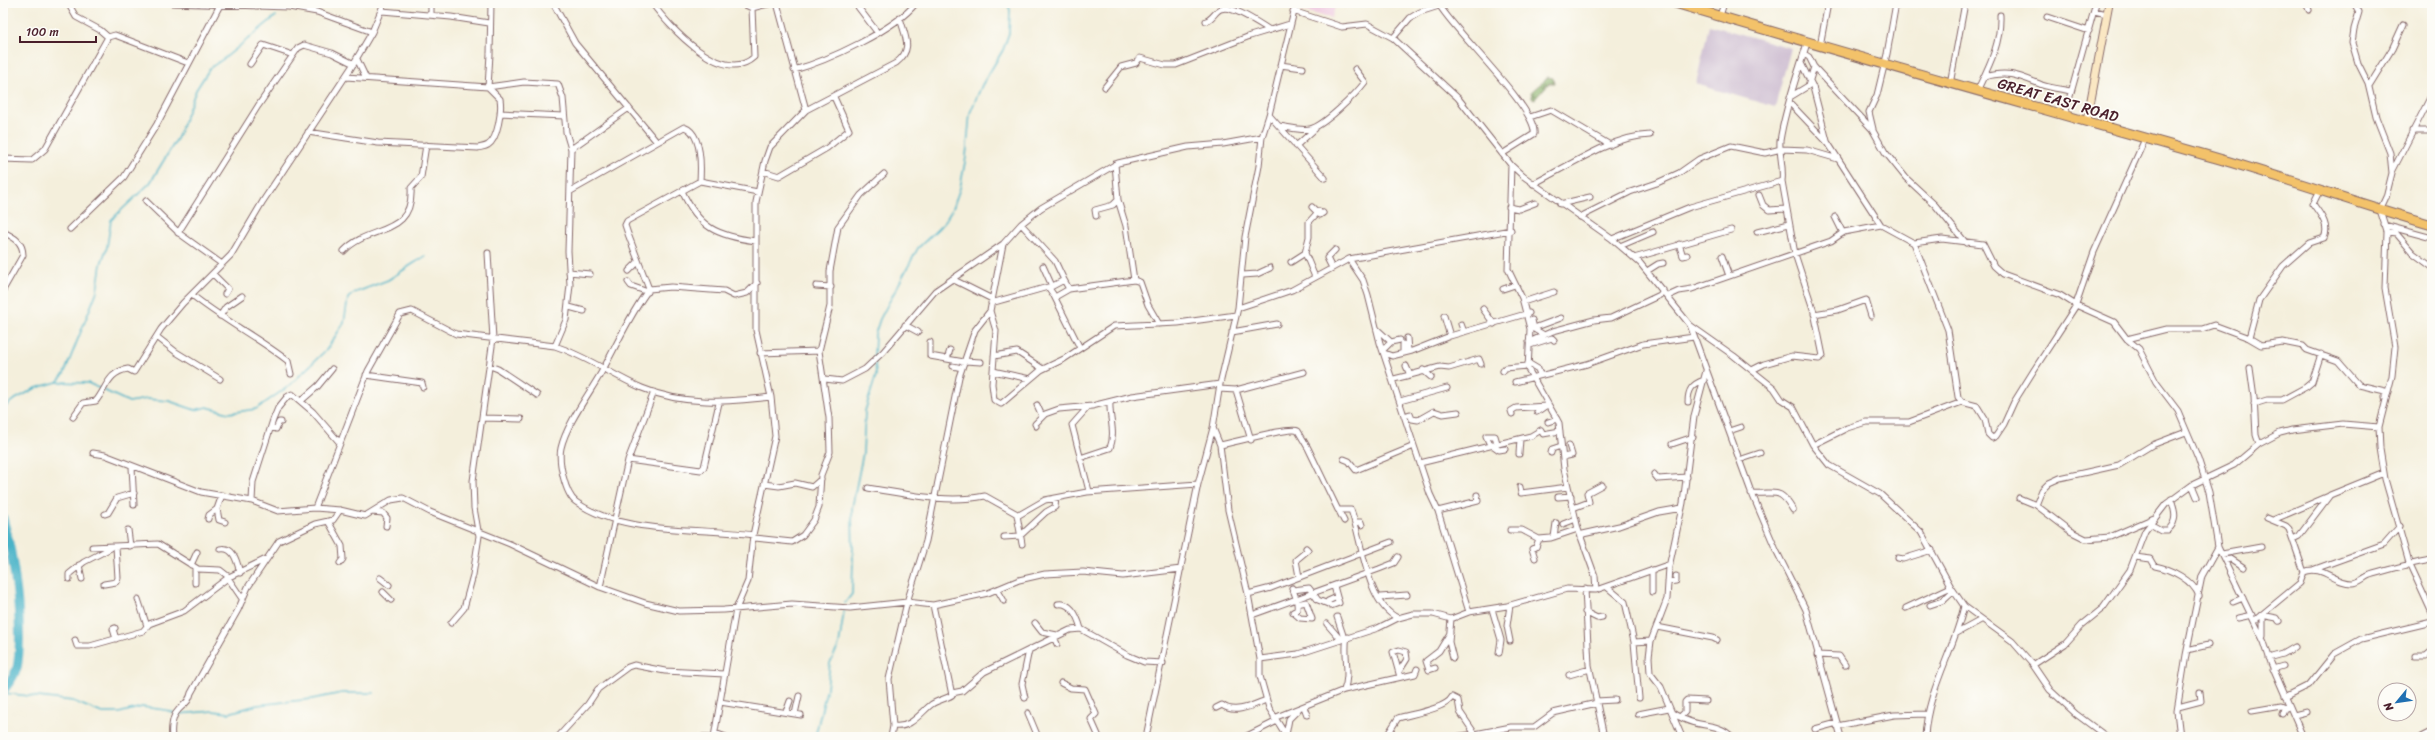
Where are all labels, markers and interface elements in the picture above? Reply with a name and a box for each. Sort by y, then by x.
scale bar [20,18,96,44]
text: 100 m [26,21,59,43]
street label: GREAT EAST ROAD [1994,70,2122,130]
north arrow [2377,682,2417,722]
text: N [2378,698,2399,715]

